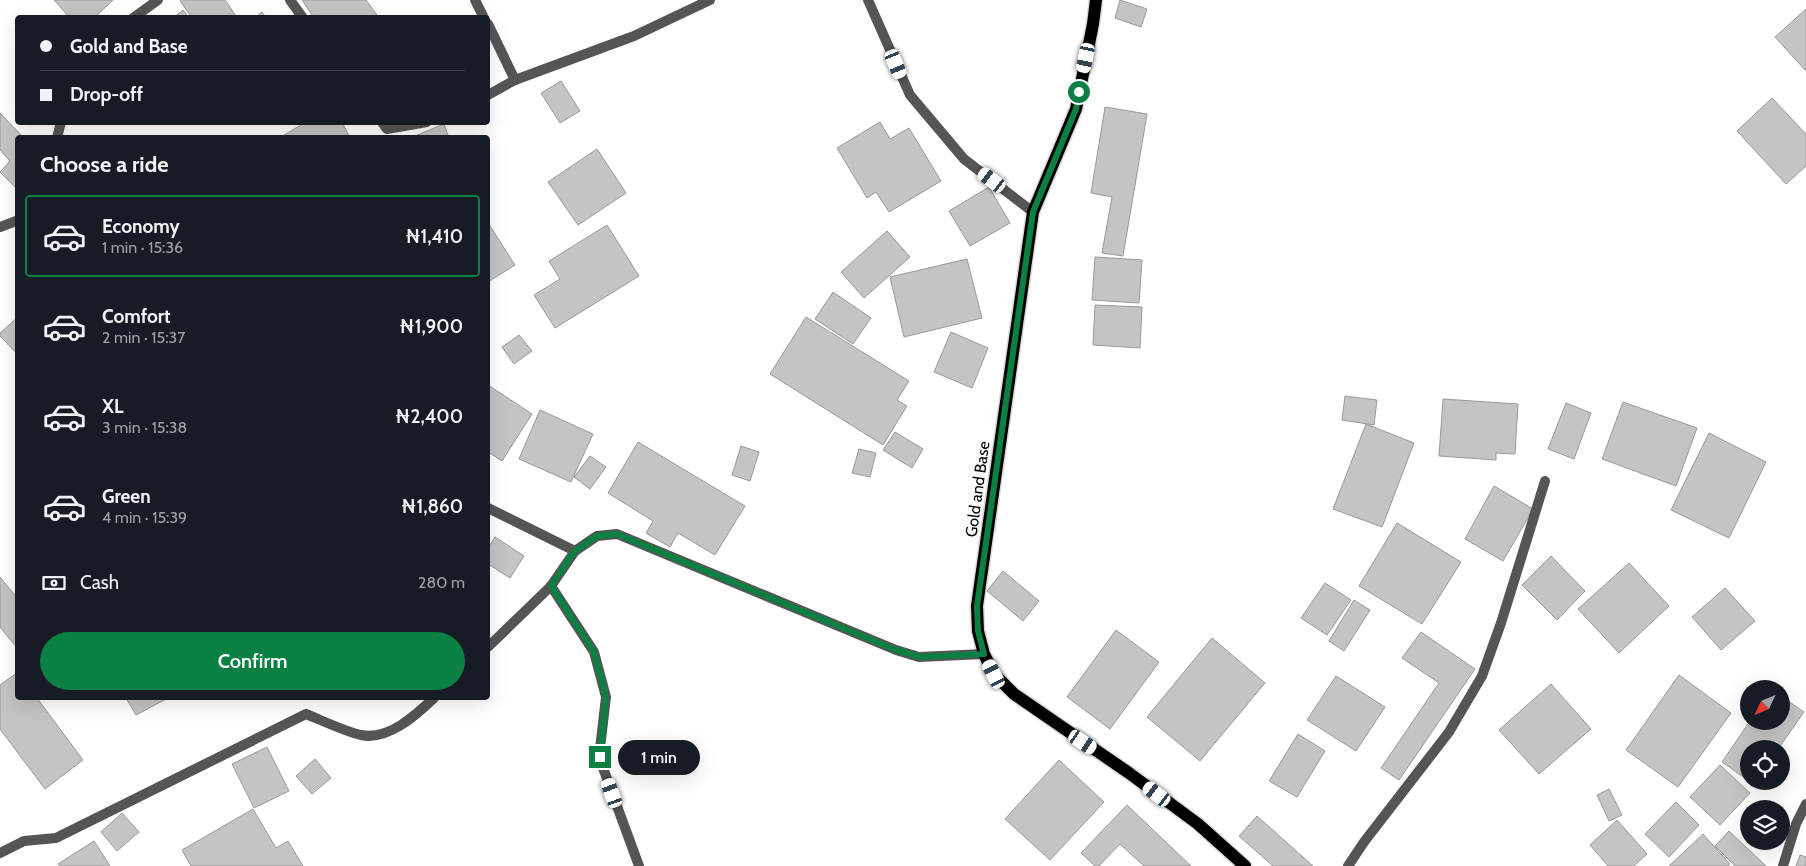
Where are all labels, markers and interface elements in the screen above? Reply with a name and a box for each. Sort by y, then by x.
text: Gold and Base [70,35,188,58]
car [1075,42,1096,74]
car [883,47,908,81]
route start [1068,81,1090,103]
text: Drop-off [70,83,143,106]
text: Choose a ride [40,151,169,178]
car [975,165,1008,195]
icon: car [42,214,87,259]
text: Economy [102,215,180,238]
text: ₦1,410 [405,225,463,248]
text: 1 min · 15:36 [102,238,183,257]
icon: car [42,304,87,349]
text: Comfort [102,305,171,328]
text: ₦1,900 [399,315,463,338]
text: 2 min · 15:37 [102,328,185,347]
icon: car [42,394,87,439]
text: XL [102,395,123,418]
text: ₦2,400 [395,405,463,428]
text: 3 min · 15:38 [102,418,187,437]
street label: Gold and Base [961,440,994,538]
icon: car [42,484,87,529]
text: Green [102,485,151,508]
text: ₦1,860 [401,495,463,518]
text: 4 min · 15:39 [102,508,187,527]
icon: cash [40,569,68,597]
text: Cash [80,571,119,594]
text: 280 m [418,573,465,592]
button: Confirm [40,632,465,690]
car [980,657,1007,691]
north arrow [1740,680,1790,730]
map controls [1740,680,1790,850]
car [1066,727,1099,757]
callout: 1 min [618,740,700,774]
button: locate [1740,740,1790,790]
route end [589,746,611,768]
text: 1 min [641,748,677,767]
car [599,776,624,810]
car [1140,779,1173,809]
button: layers [1740,800,1790,850]

